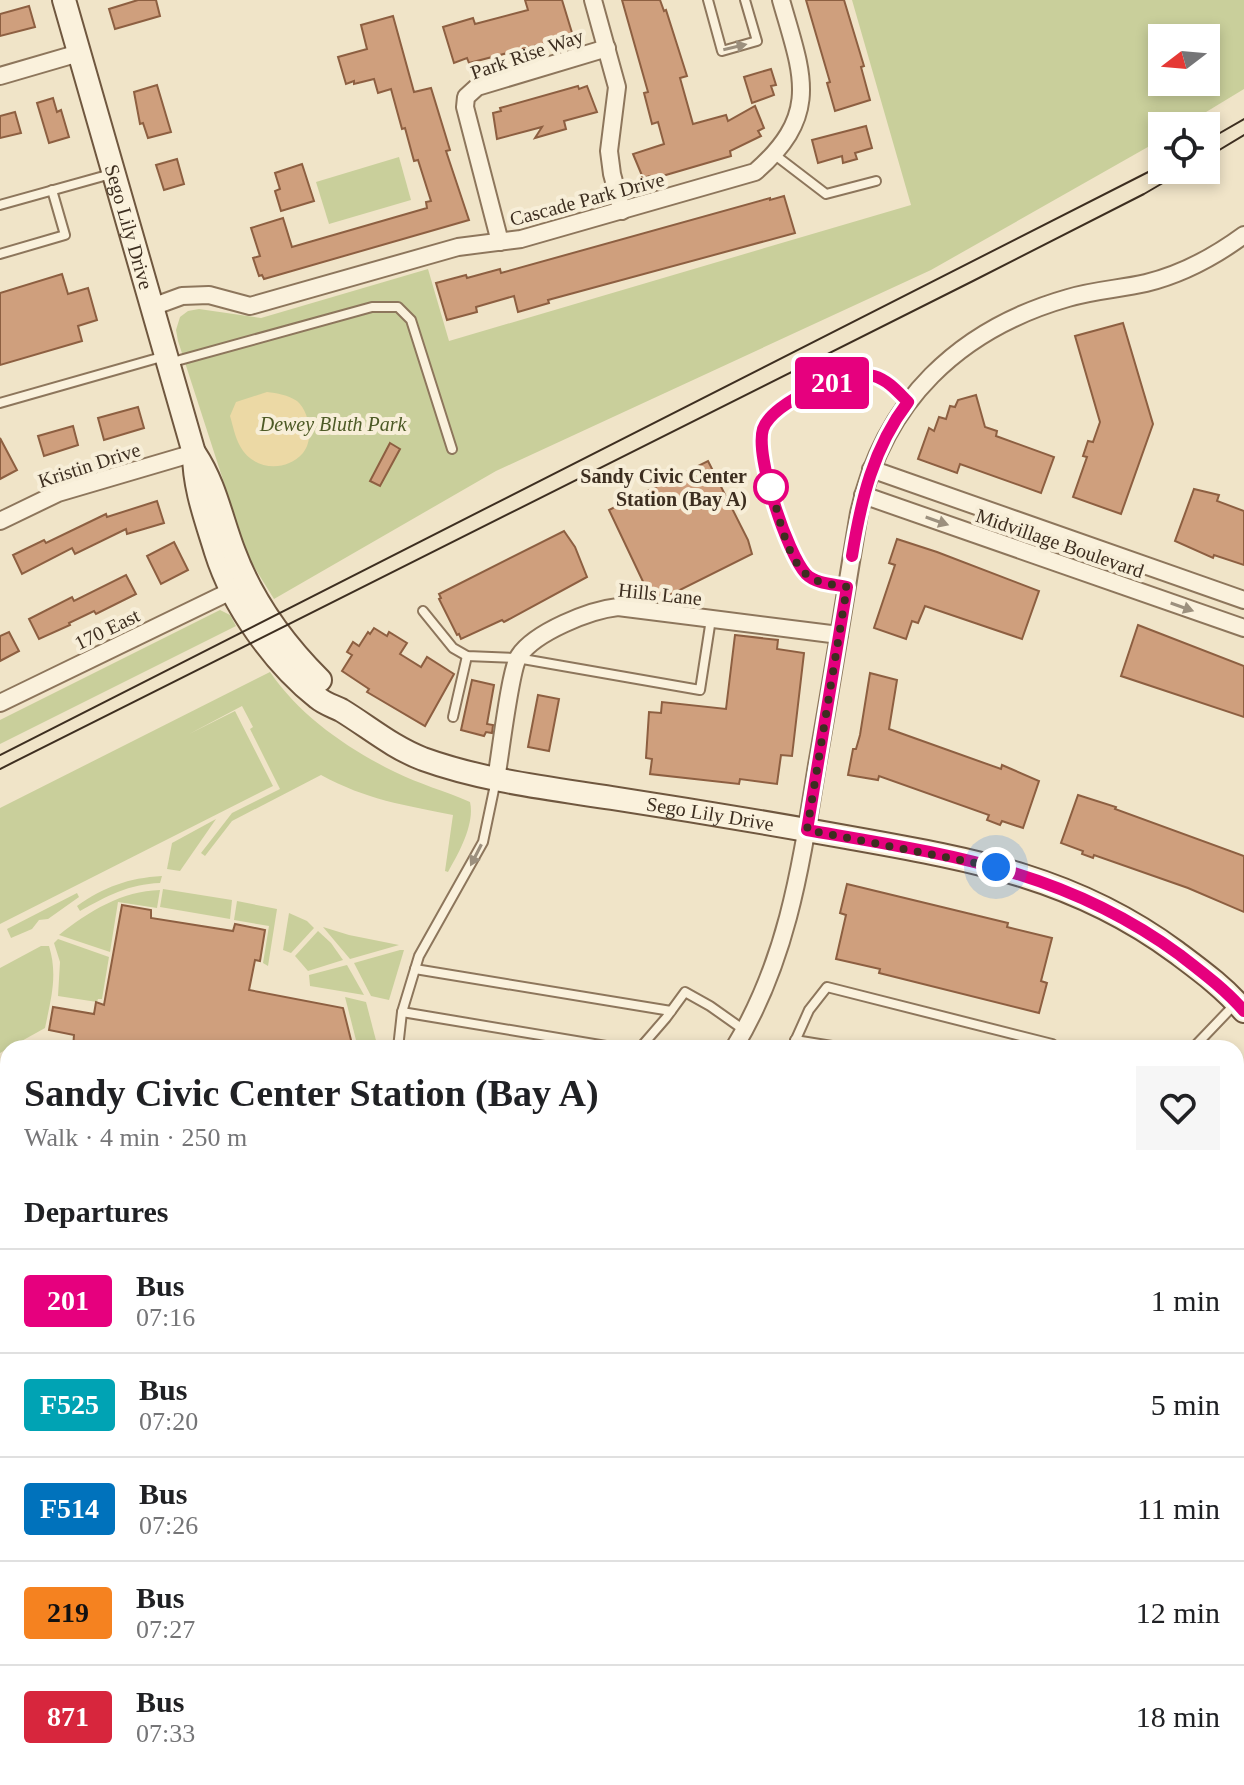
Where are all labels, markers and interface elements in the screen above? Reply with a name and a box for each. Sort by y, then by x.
street label: Park Rise Way [468,24,587,85]
north arrow [1148,24,1220,96]
map controls [1148,24,1220,184]
one-way arrow [723,40,748,53]
button: locate [1148,112,1220,184]
street label: Sego Lily Drive [101,162,157,292]
street label: Cascade Park Drive [507,168,667,230]
line badge: 201 [786,357,878,409]
text: 201 [811,367,853,398]
park label: Dewey Bluth Park [259,413,407,436]
street label: Kristin Drive [35,438,143,492]
place label: Sandy Civic Center Station (Bay A) [580,465,747,511]
marker: Sandy Civic Center Station (Bay A) [754,470,788,504]
street label: Midvillage Boulevard [973,504,1147,583]
one-way arrow [925,515,949,528]
street label: Hills Lane [617,579,703,609]
one-way arrow [1170,601,1194,613]
street label: 170 East [71,604,143,654]
street label: Sego Lily Drive [645,793,776,835]
one-way arrow [470,843,483,866]
your location [976,847,1016,887]
button: heart [1136,1066,1220,1150]
text: Sandy Civic Center Station (Bay A) [24,1072,599,1114]
text: Walk · 4 min · 250 m [24,1123,247,1152]
text: Departures [24,1195,168,1228]
text: Bus [136,1269,184,1302]
text: 1 min [1151,1284,1220,1317]
text: 201 [47,1285,89,1316]
text: 07:16 [136,1303,195,1332]
text: Bus [139,1373,187,1406]
text: 5 min [1151,1388,1220,1421]
text: F525 [40,1389,99,1420]
text: 07:20 [139,1407,198,1436]
text: Bus [139,1477,187,1510]
text: 11 min [1137,1492,1220,1525]
text: F514 [40,1493,99,1524]
text: 07:26 [139,1511,198,1540]
text: Bus [136,1581,184,1614]
text: 12 min [1136,1596,1220,1629]
text: 219 [47,1597,89,1628]
text: 07:27 [136,1615,195,1644]
text: Bus [136,1685,184,1718]
text: 18 min [1136,1700,1220,1733]
text: 871 [47,1701,89,1732]
text: 07:33 [136,1719,195,1748]

